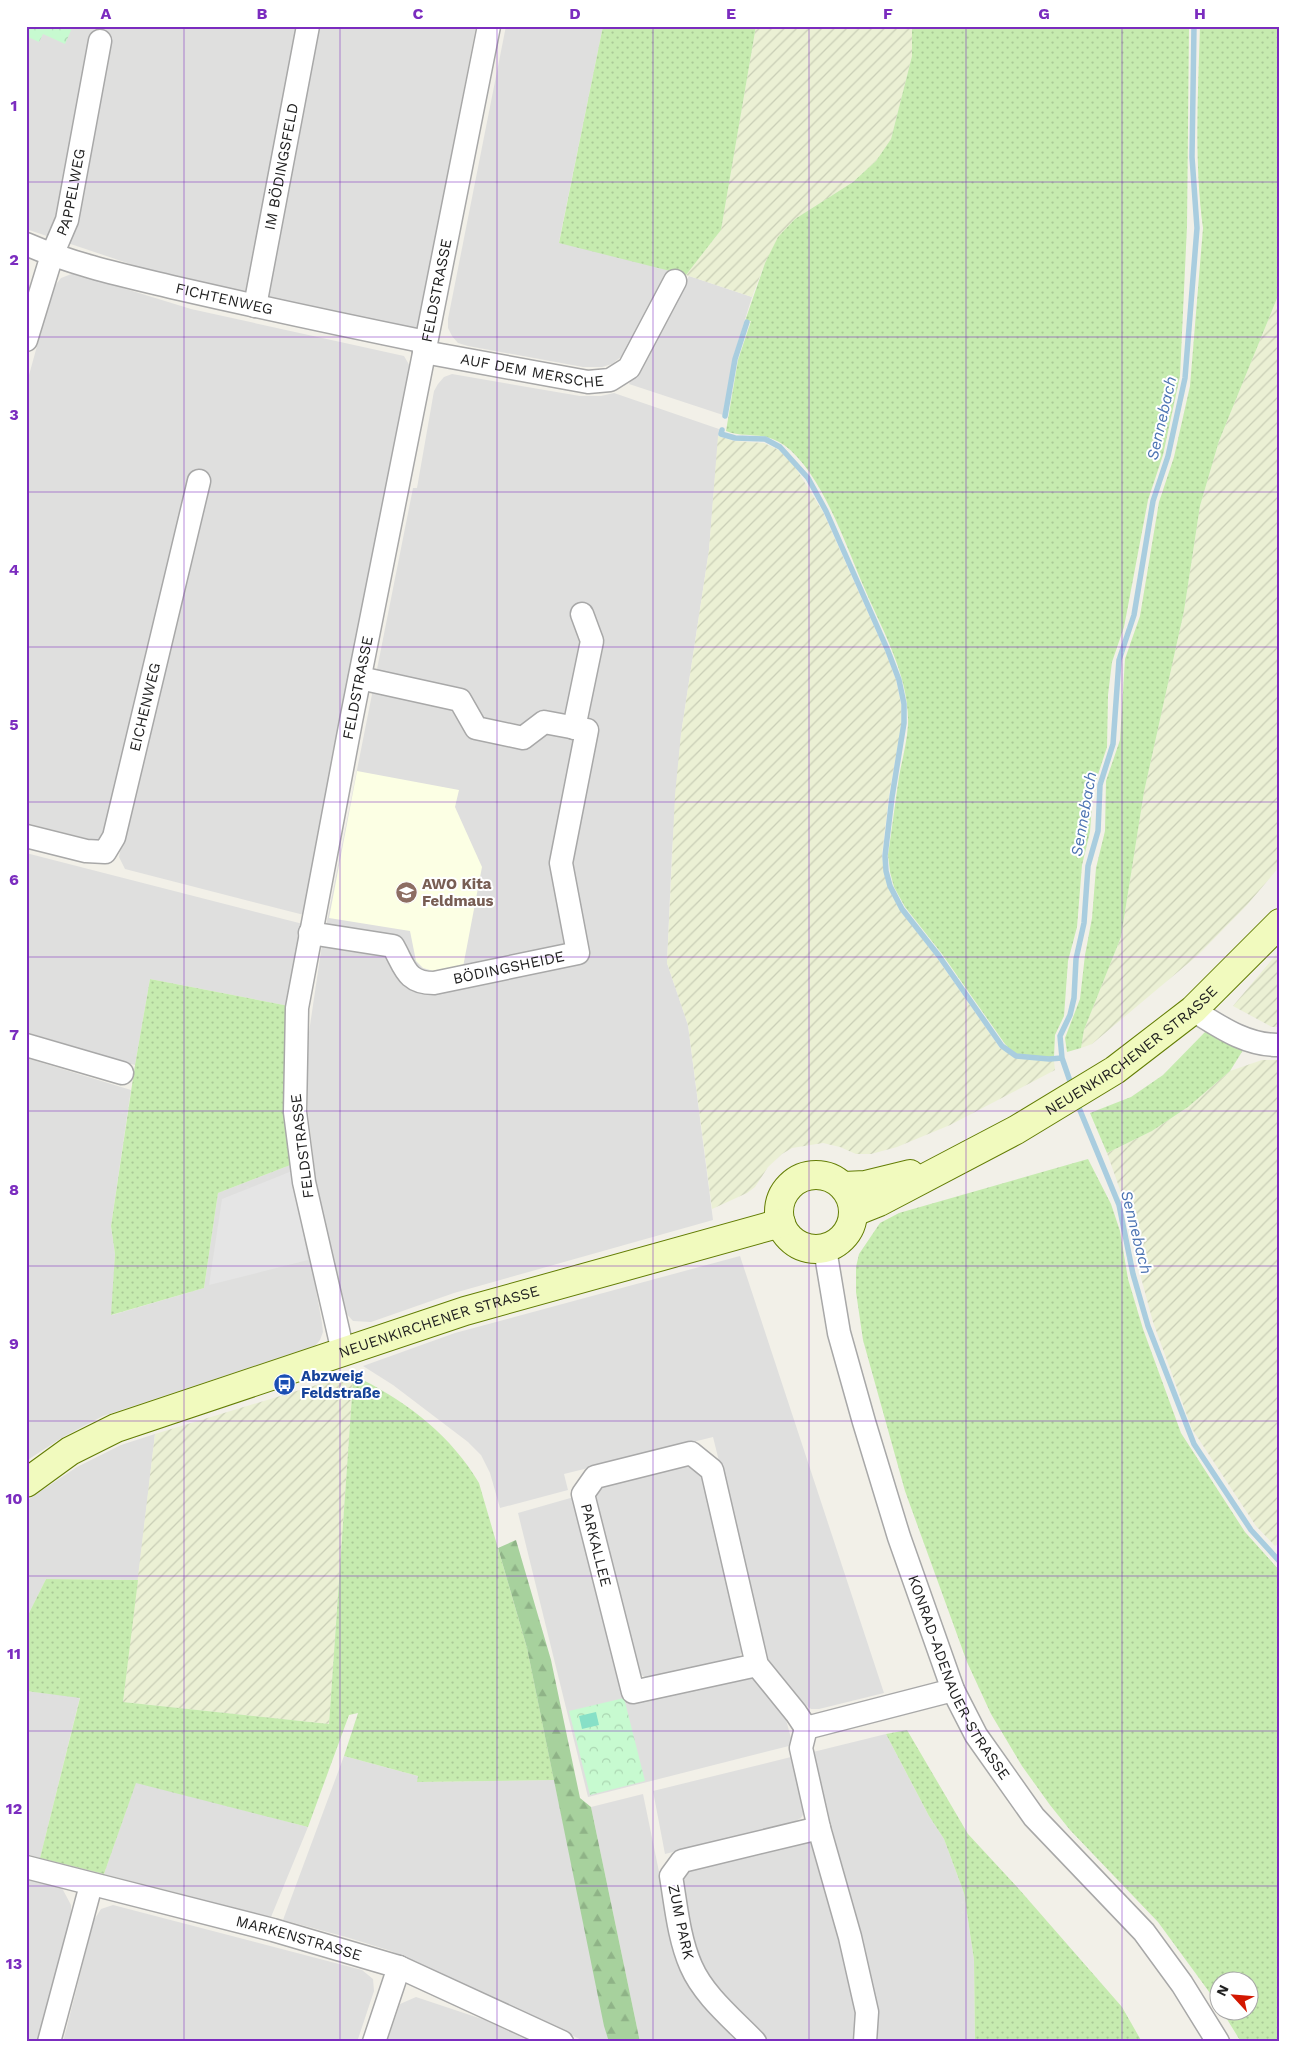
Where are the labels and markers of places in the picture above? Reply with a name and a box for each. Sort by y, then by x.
place label: AWO Kita Feldmaus [422,875,494,910]
school or university icon: AWO Kita Feldmaus [394,881,418,905]
place label: Abzweig Feldstraße [301,1367,381,1402]
bus stop icon: Abzweig Feldstraße [273,1373,297,1397]

